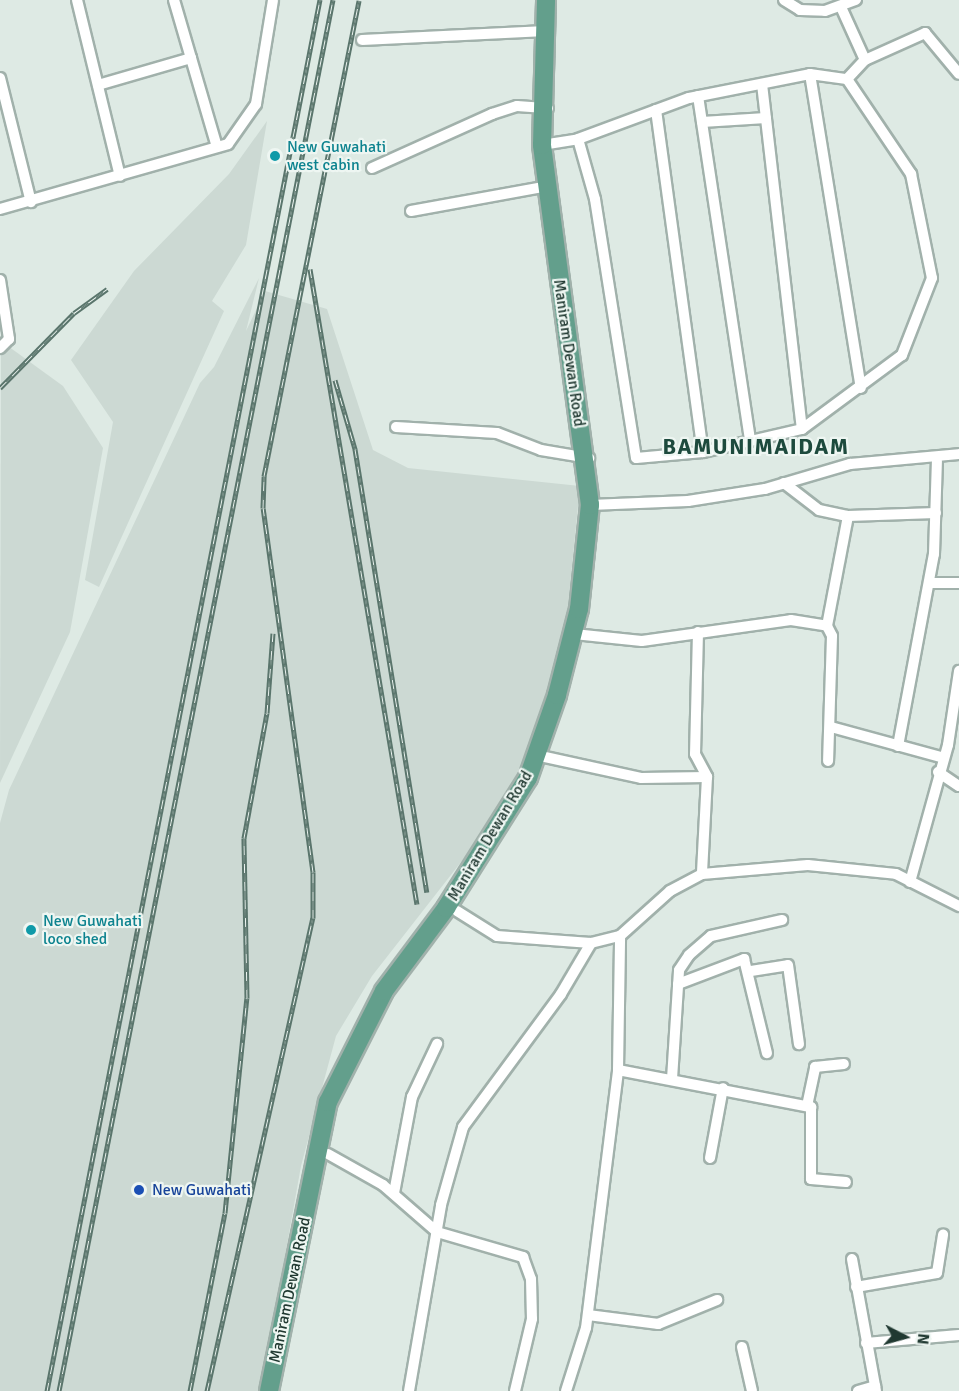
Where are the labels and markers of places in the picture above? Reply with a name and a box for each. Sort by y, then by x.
place label: New Guwahati west cabin [287,137,386,175]
marker: New Guwahati west cabin [268,149,282,163]
place label: New Guwahati loco shed [43,911,142,949]
marker: New Guwahati loco shed [24,923,38,937]
place label: New Guwahati [152,1180,251,1200]
marker: New Guwahati [130,1181,148,1199]

